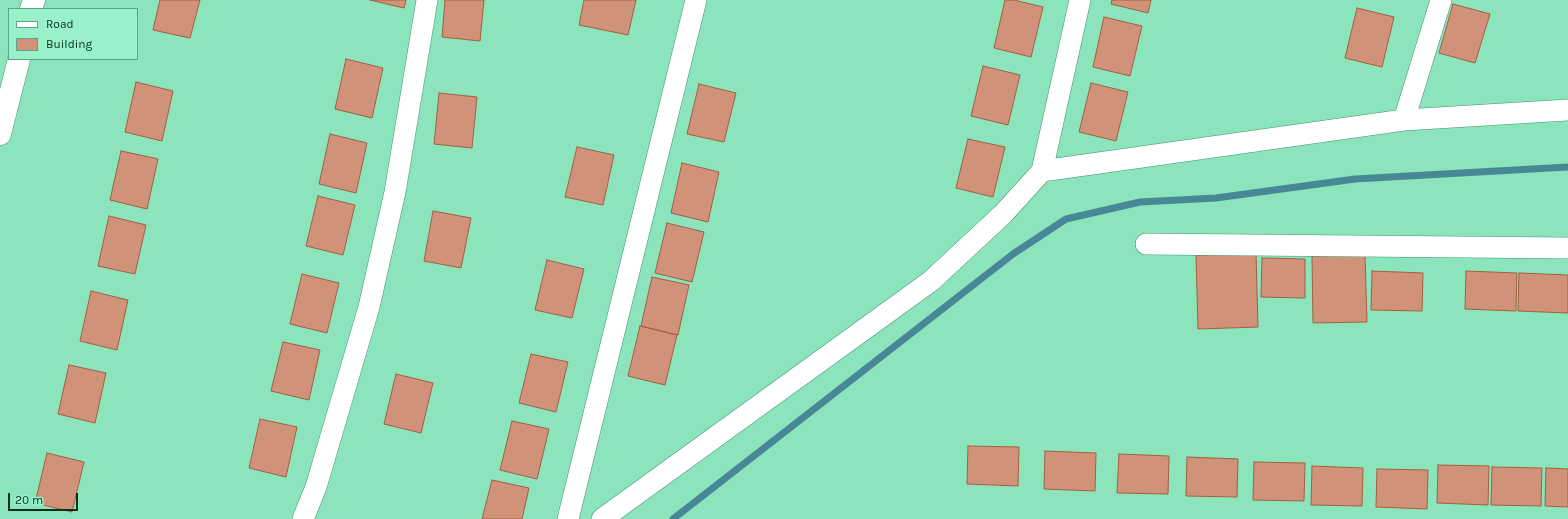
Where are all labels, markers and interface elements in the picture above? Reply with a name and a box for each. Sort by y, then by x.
legend [8,8,138,60]
text: Road [46,17,74,31]
text: Building [46,37,92,51]
scale bar [10,485,80,511]
text: 20 m [15,493,43,507]

